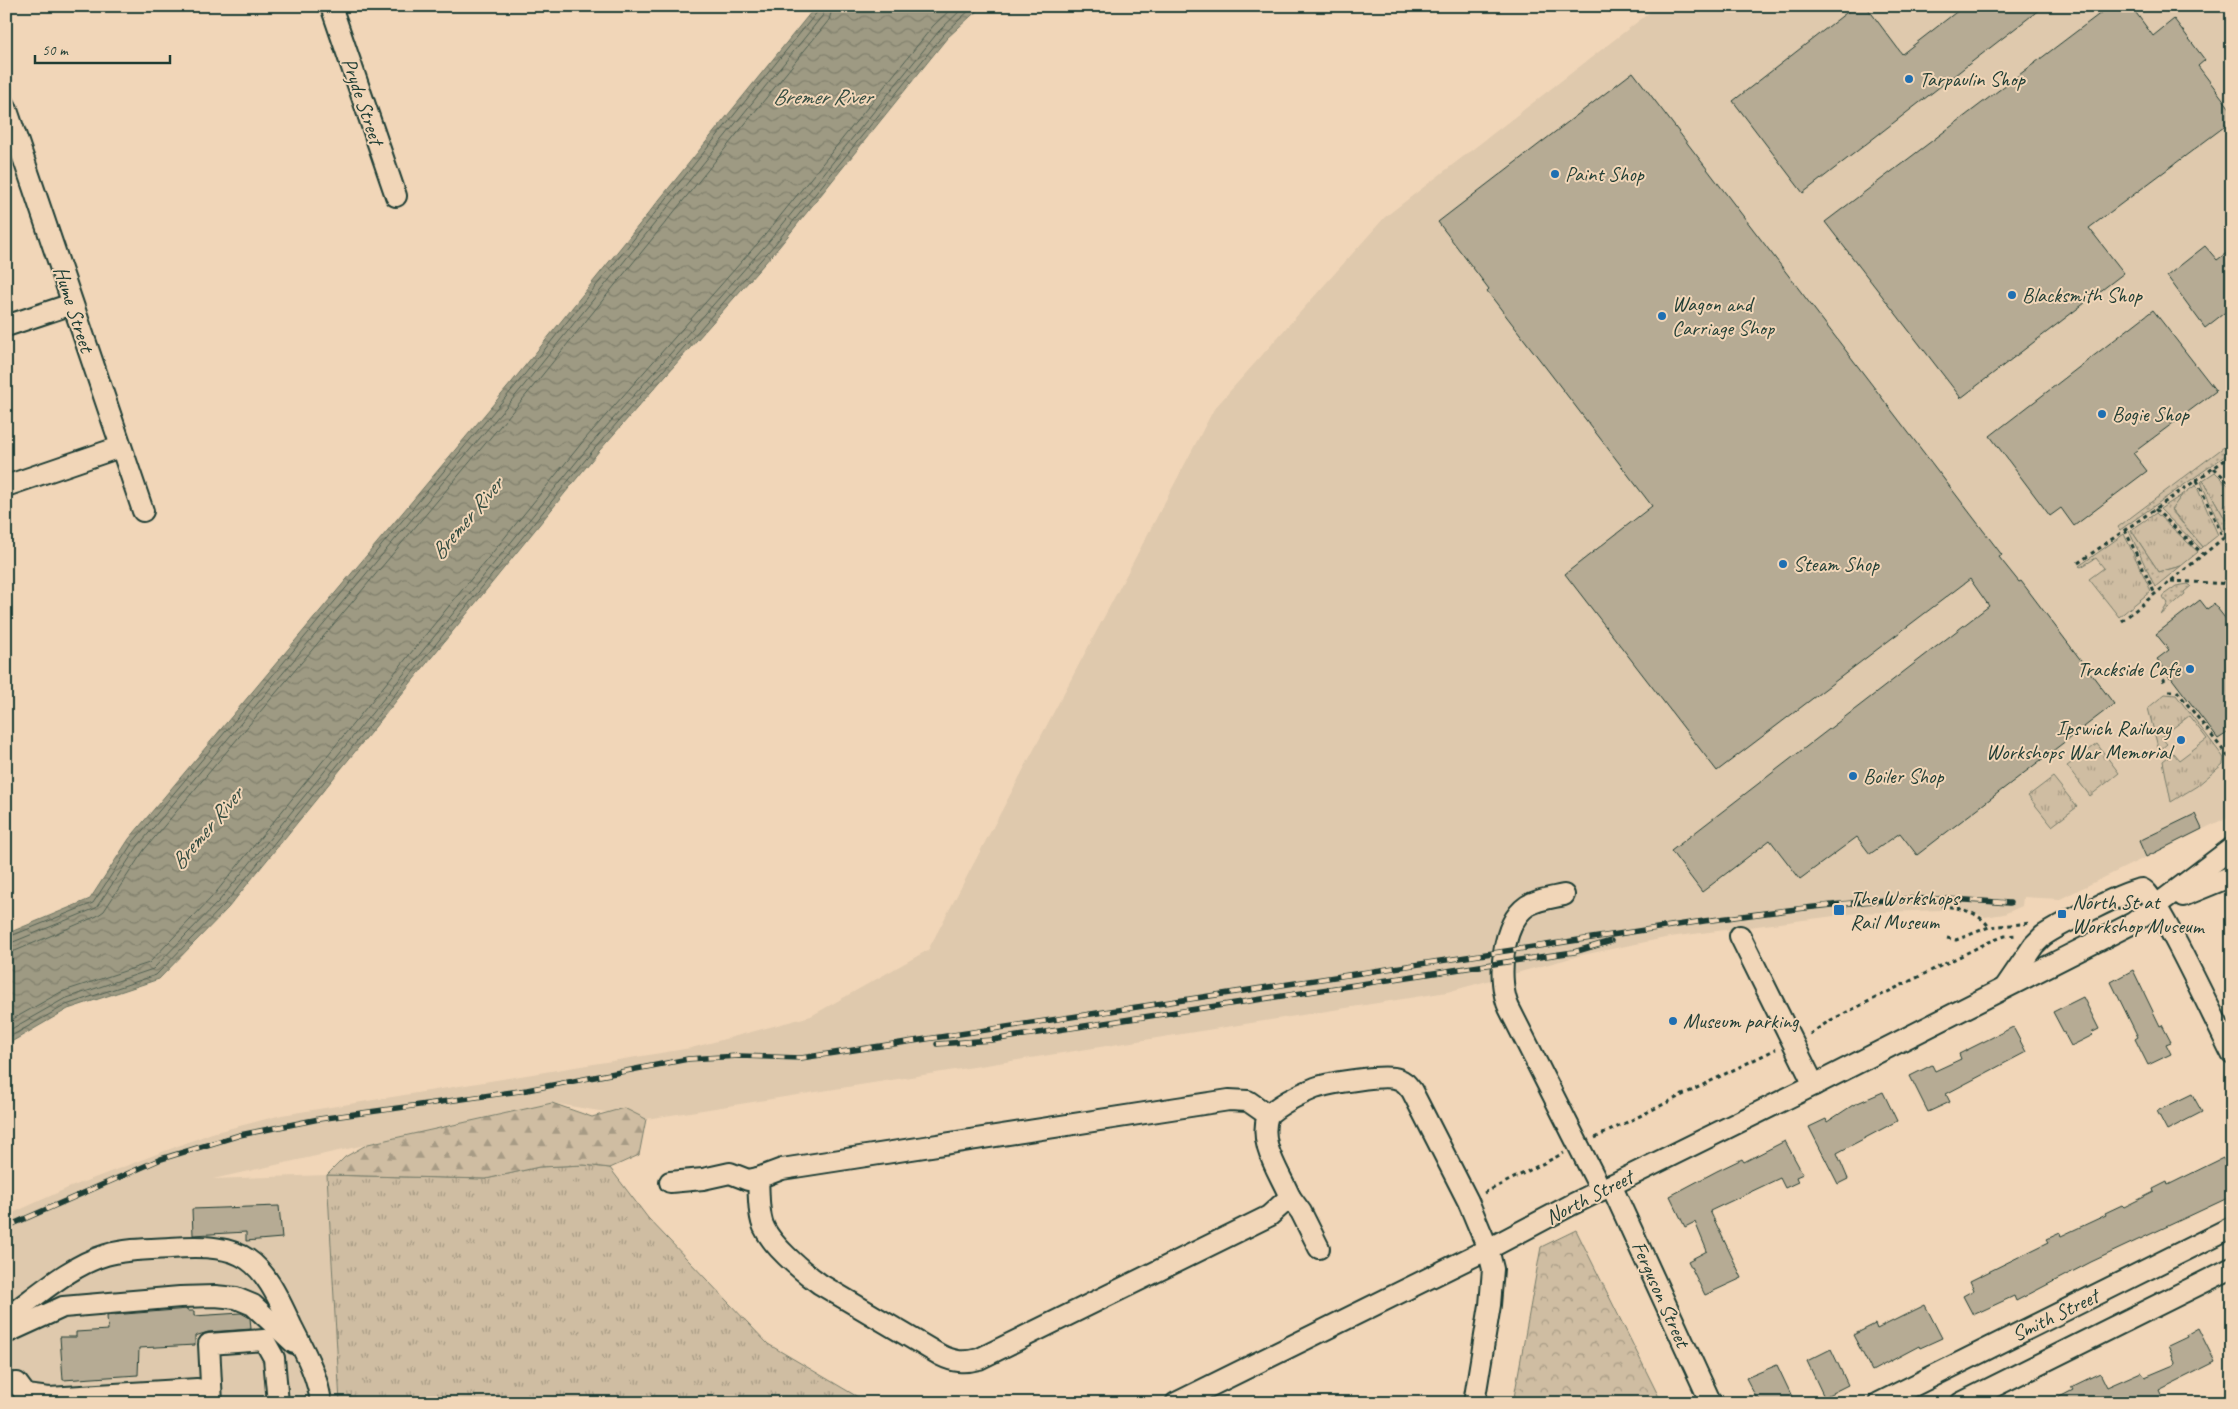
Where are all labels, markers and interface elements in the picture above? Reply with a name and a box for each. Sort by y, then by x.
scale bar [35,32,170,64]
text: 50 m [42,41,69,60]
street label: Pryde Street [336,54,391,151]
place label: Tarpaulin Shop [1919,66,2027,92]
marker: Tarpaulin Shop [1903,73,1915,85]
water label: Bremer River [773,83,874,111]
place label: Paint Shop [1565,161,1645,187]
marker: Paint Shop [1549,168,1561,180]
street label: Hume Street [48,263,101,357]
place label: Blacksmith Shop [2022,282,2144,308]
marker: Blacksmith Shop [2006,289,2018,301]
place label: Wagon and Carriage Shop [1672,291,1775,341]
marker: Wagon and Carriage Shop [1656,310,1668,322]
place label: Bogie Shop [2112,401,2191,427]
marker: Bogie Shop [2096,408,2108,420]
water label: Bremer River [424,470,511,565]
place label: Steam Shop [1793,551,1880,577]
marker: Steam Shop [1777,558,1789,570]
place label: Trackside Cafe [2077,656,2181,682]
marker: Trackside Cafe [2184,663,2196,675]
place label: Ipswich Railway Workshops War Memorial [1986,715,2174,765]
marker: Ipswich Railway Workshops War Memorial [2175,734,2187,746]
place label: Boiler Shop [1863,763,1944,789]
marker: Boiler Shop [1847,770,1859,782]
water label: Bremer River [164,780,251,875]
place label: The Workshops Rail Museum [1850,885,1960,935]
place label: North St at Workshop Museum [2072,889,2206,939]
marker: The Workshops Rail Museum [1832,903,1846,917]
marker: North St at Workshop Museum [2056,908,2068,920]
place label: Museum parking [1683,1008,1800,1034]
marker: Museum parking [1667,1015,1679,1027]
street label: North Street [1541,1163,1640,1230]
street label: Ferguson Street [1626,1237,1697,1353]
street label: Smith Street [2008,1282,2105,1347]

